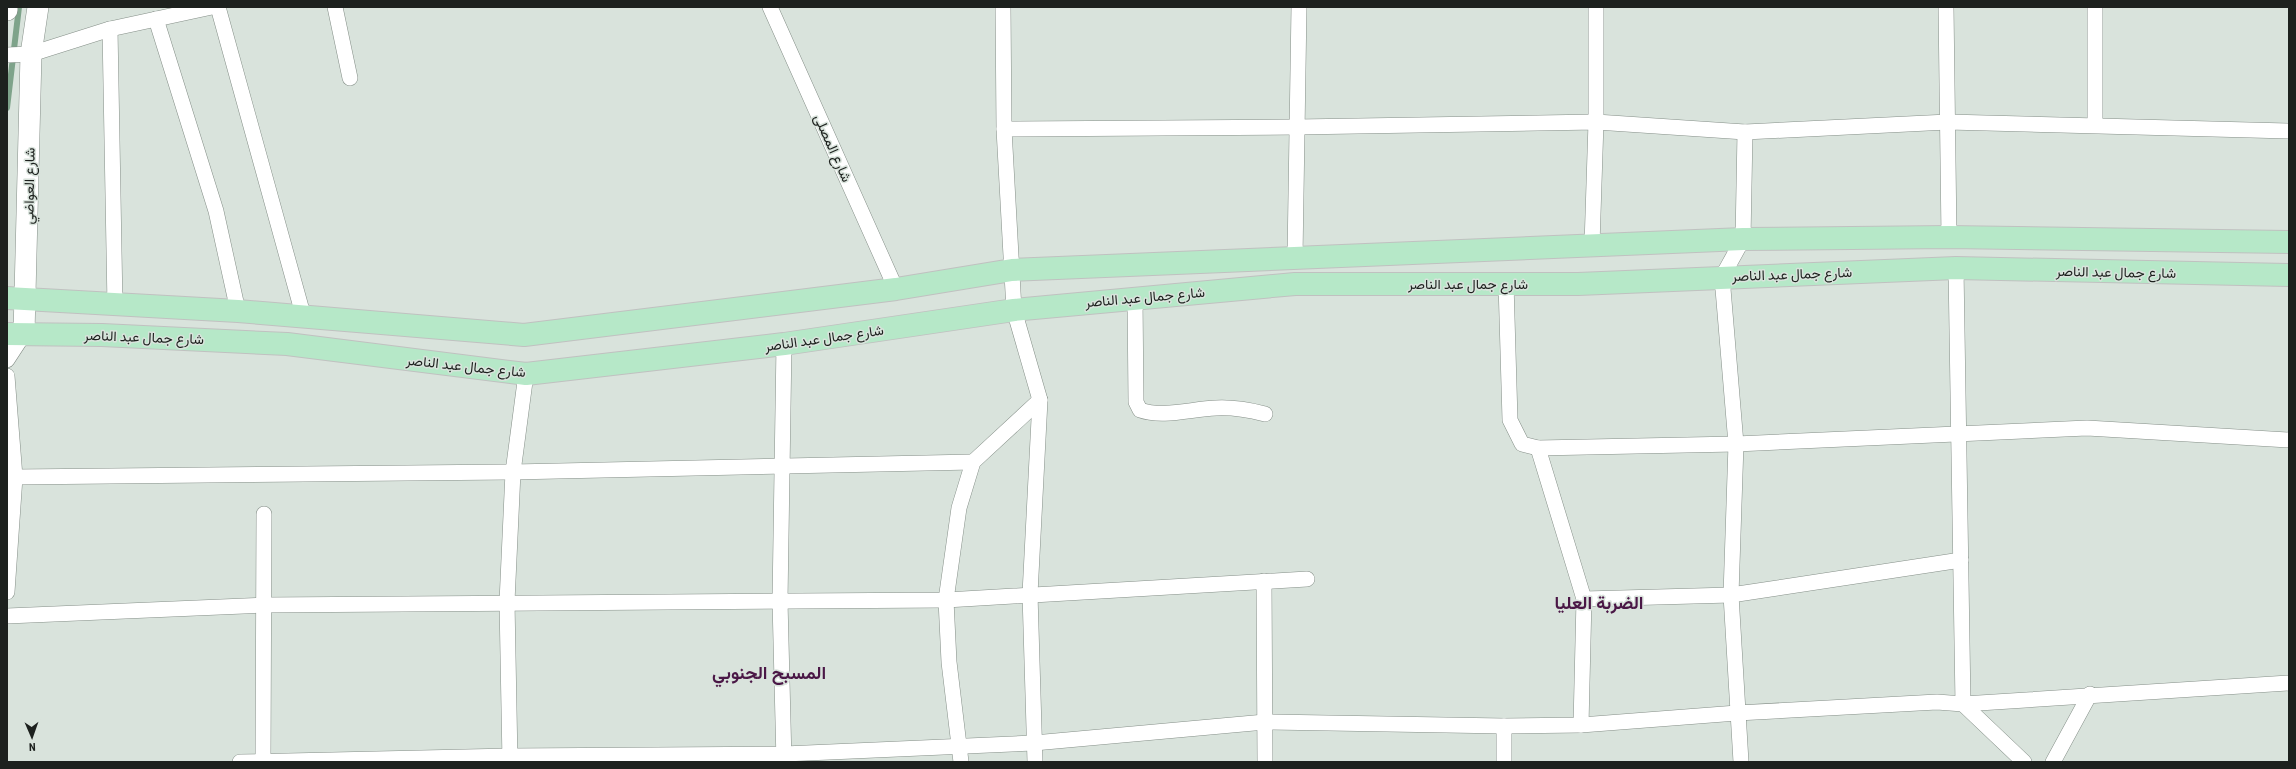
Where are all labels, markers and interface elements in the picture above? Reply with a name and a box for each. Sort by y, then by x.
street label: شارع المصلى [808,112,855,185]
street label: شارع العواضي [20,147,42,225]
street label: شارع جمال عبد الناصر [2055,263,2176,284]
street label: شارع جمال عبد الناصر [1731,264,1852,287]
street label: شارع جمال عبد الناصر [1407,276,1528,295]
street label: شارع جمال عبد الناصر [1083,284,1206,313]
street label: شارع جمال عبد الناصر [762,322,885,357]
street label: شارع جمال عبد الناصر [83,327,204,350]
street label: شارع جمال عبد الناصر [404,352,527,383]
district label: الضربة العليا [1554,592,1644,614]
district label: المسبح الجنوبي [712,662,826,688]
north arrow [12,717,52,757]
text: N [28,740,36,753]

